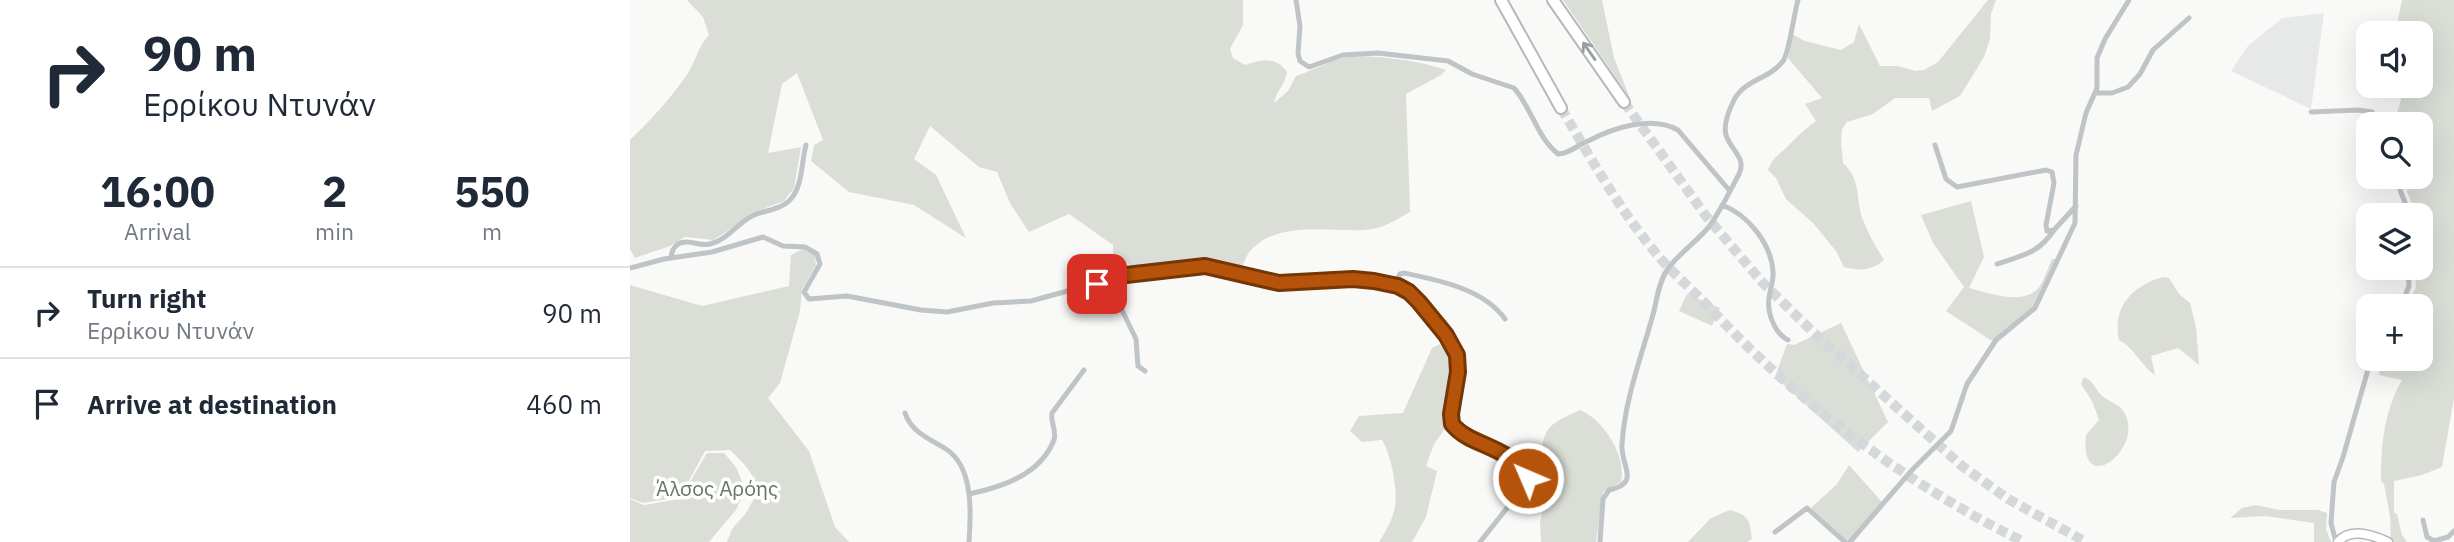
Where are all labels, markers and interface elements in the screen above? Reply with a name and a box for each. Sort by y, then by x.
text: 90 m [143,21,257,84]
map controls [2356,21,2433,371]
button: sound [2356,21,2433,98]
icon: right [28,28,119,119]
one-way arrow [1582,42,1596,61]
text: Ερρίκου Ντυνάν [143,83,376,125]
button: search [2356,112,2433,189]
text: 16:00 [100,164,215,219]
text: 2 [322,164,347,219]
text: 550 [454,164,530,219]
button: layers [2356,203,2433,280]
text: Arrival [124,216,191,246]
text: min [315,216,354,246]
text: m [482,216,502,246]
pin [1067,254,1127,314]
icon: arrive [1078,265,1116,303]
text: Turn right [87,281,206,315]
icon: right [28,294,66,332]
button: + [2356,294,2433,371]
text: 90 m [542,296,602,330]
text: Ερρίκου Ντυνάν [87,315,254,345]
icon: arrive [28,385,66,423]
text: Arrive at destination [87,387,337,421]
text: 460 m [526,387,602,421]
position arrow [1491,441,1565,515]
park label: Άλσος Αρόης [656,474,778,502]

